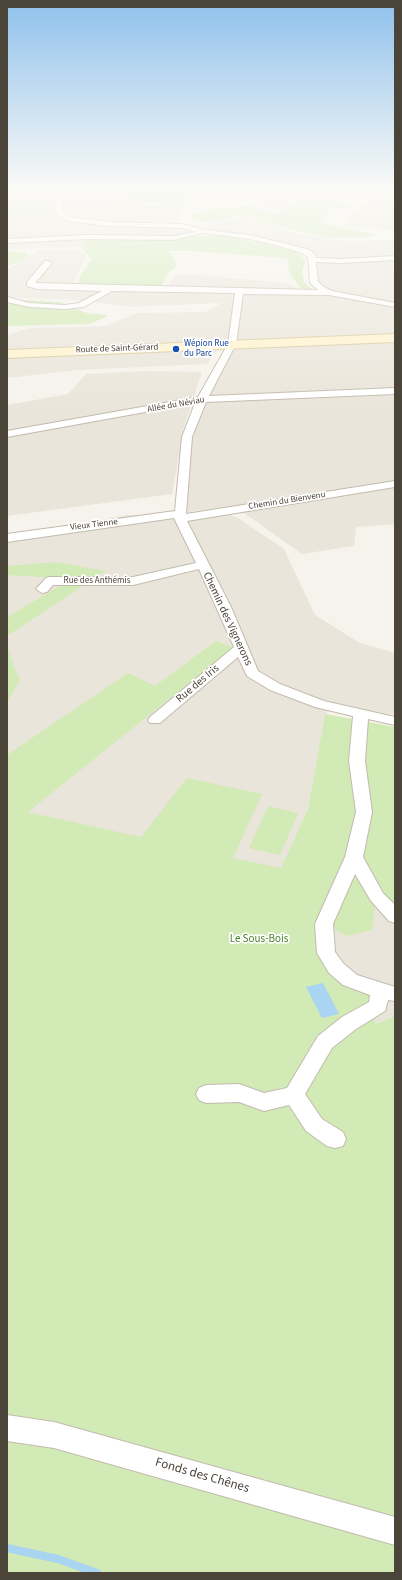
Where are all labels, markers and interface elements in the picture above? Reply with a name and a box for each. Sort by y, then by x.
place label: Wépion Rue du Parc [184,339,229,360]
street label: Route de Saint-Gérard [75,342,159,356]
marker: Wépion Rue du Parc [171,344,181,354]
street label: Allée du Néviau [146,395,206,415]
street label: Chemin du Bienvenu [248,490,326,512]
street label: Vieux Tienne [70,517,118,533]
street label: Chemin des Vignerons [200,570,254,668]
street label: Rue des Anthémis [64,576,130,586]
street label: Rue des Iris [174,662,222,706]
park label: Le Sous-Bois [230,933,288,947]
street label: Fonds des Chênes [153,1455,251,1497]

